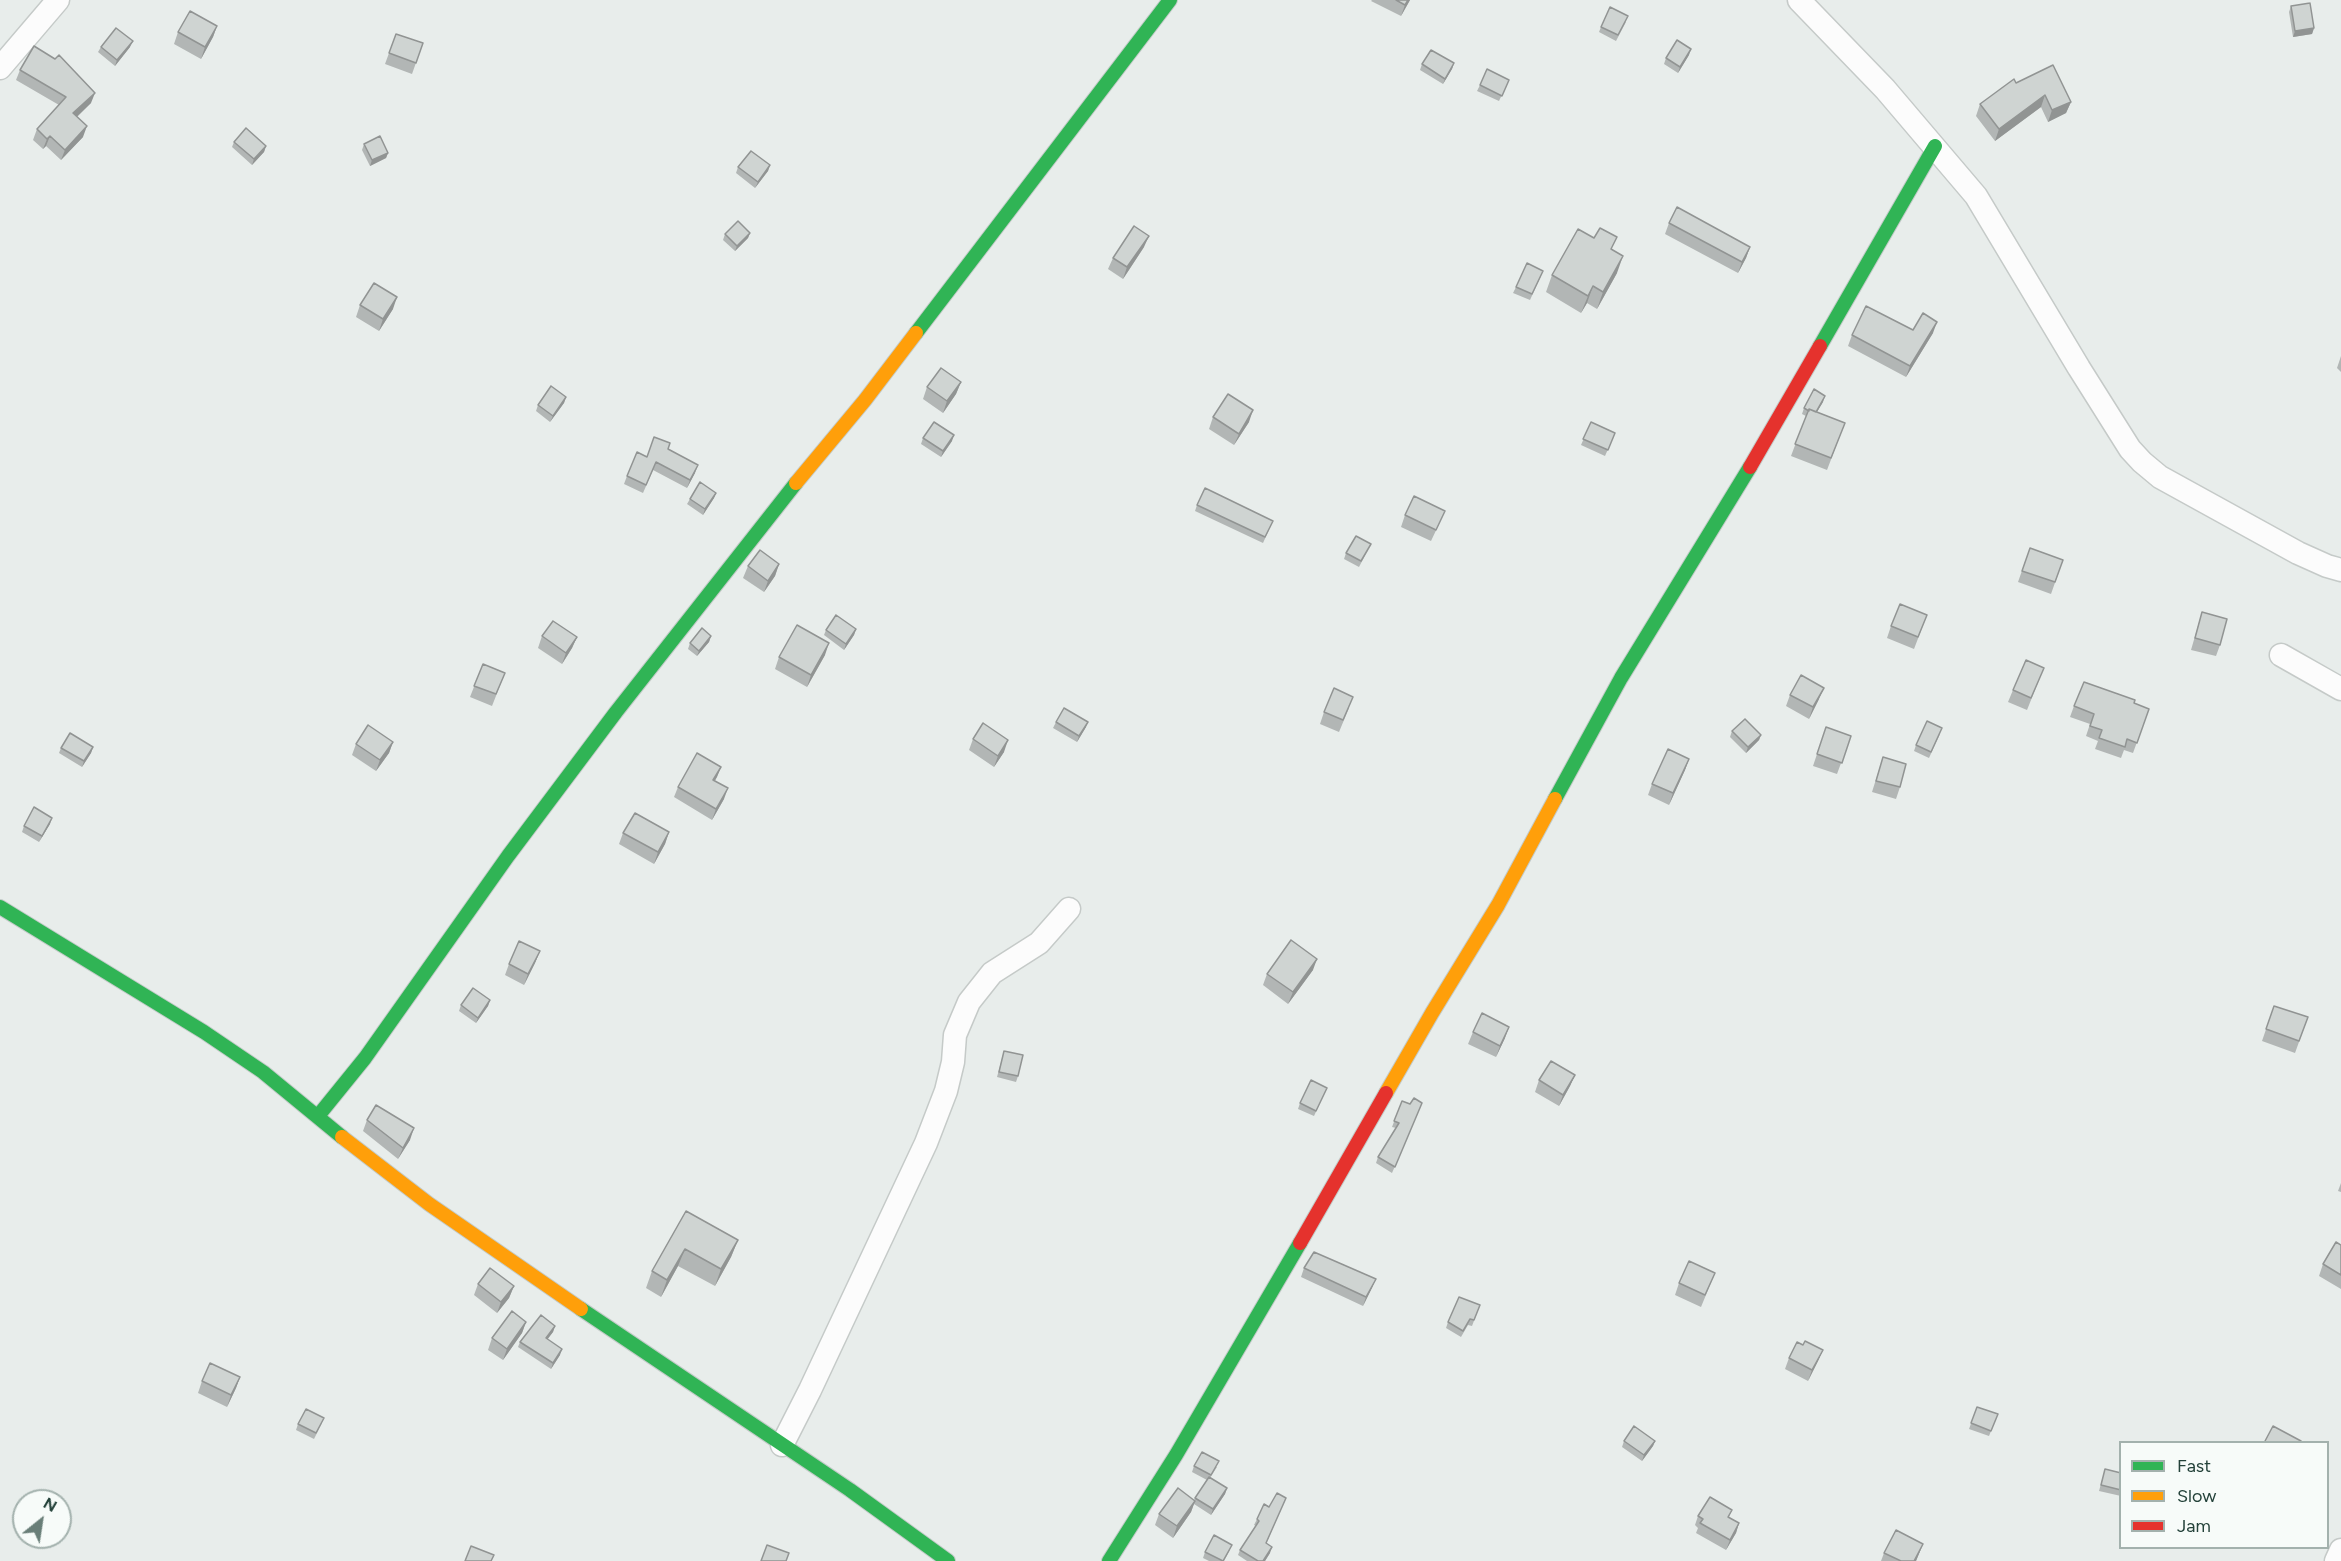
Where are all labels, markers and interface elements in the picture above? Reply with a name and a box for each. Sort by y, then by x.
legend [2119,1441,2329,1549]
text: Fast [2177,1455,2211,1477]
text: Slow [2177,1485,2216,1507]
north arrow [12,1489,72,1549]
text: N [40,1493,60,1516]
text: Jam [2177,1515,2211,1537]

